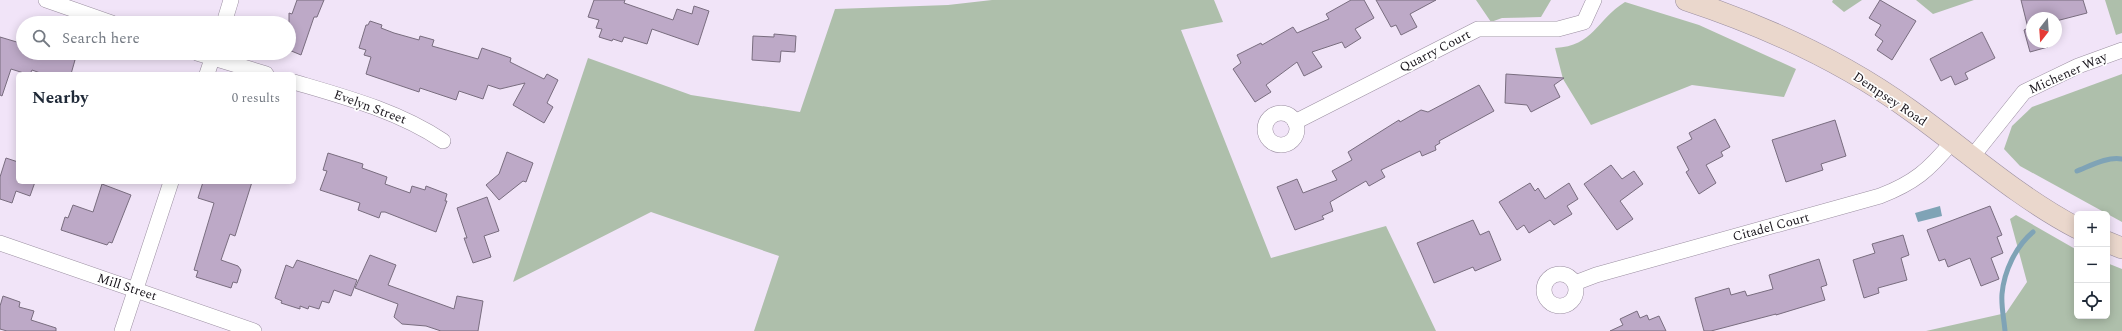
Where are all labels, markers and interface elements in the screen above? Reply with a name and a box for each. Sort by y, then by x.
north arrow [2026,12,2062,48]
search box [16,16,296,60]
street label: Quarry Court [1396,24,1474,77]
icon: search [30,27,52,49]
text: Search here [62,27,140,50]
street label: Michener Way [2026,46,2111,99]
street label: Dempsey Road [1849,67,1931,131]
text: Nearby [32,85,88,111]
street label: Evelyn Street [331,85,410,130]
text: 0 results [232,88,280,108]
street label: Citadel Court [1730,207,1812,247]
map controls [2074,211,2110,319]
button: + [2074,211,2110,247]
button: − [2074,247,2110,283]
street label: Mill Street [95,268,160,306]
button: locate [2074,283,2110,319]

